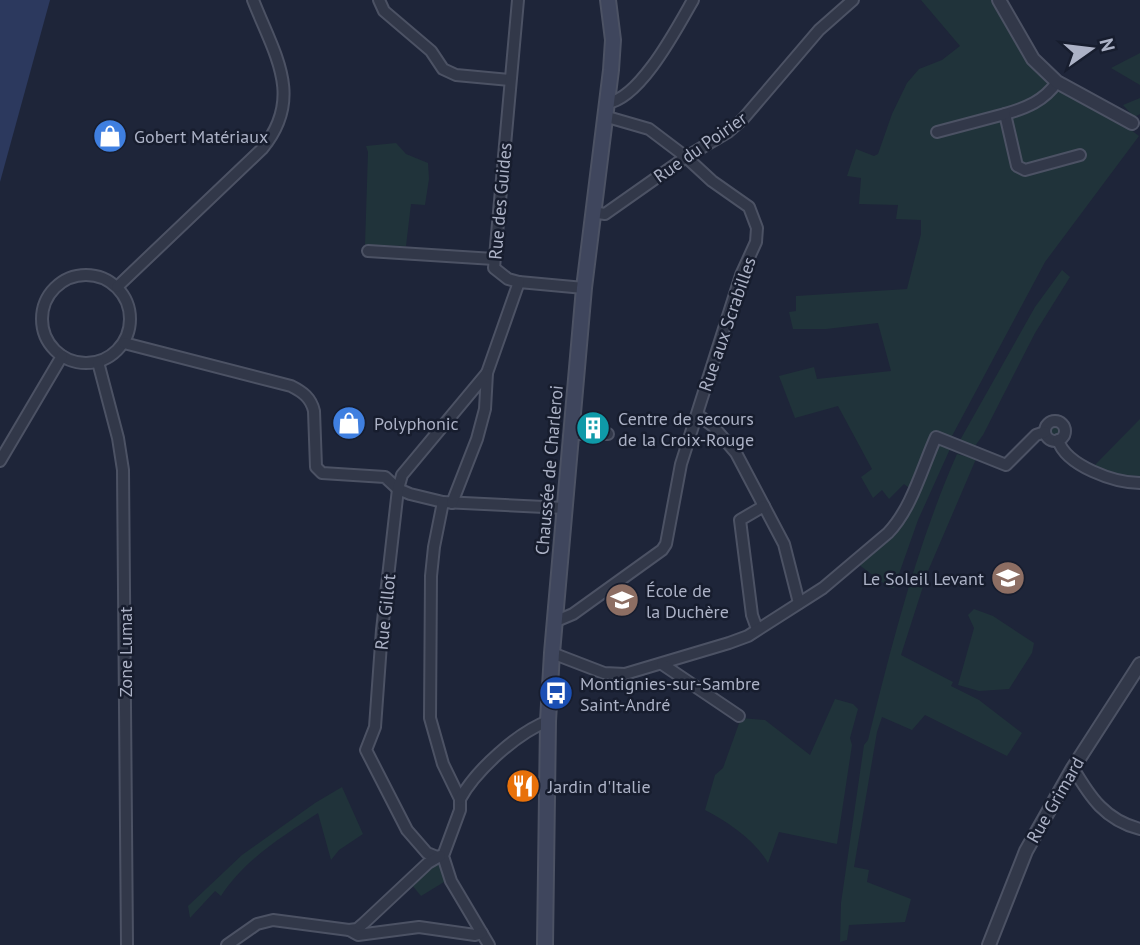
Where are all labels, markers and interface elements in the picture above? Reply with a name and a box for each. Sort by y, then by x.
north arrow [1056,14,1126,84]
text: N [1094,36,1121,54]
street label: Rue du Poirier [649,106,751,188]
shop icon: Gobert Matériaux [91,117,129,155]
place label: Gobert Matériaux [134,125,268,148]
street label: Rue des Guides [483,142,517,260]
street label: Rue aux Scrabilles [693,254,761,394]
street label: Chaussée de Charleroi [530,384,568,556]
shop icon: Polyphonic [330,404,368,442]
place label: Centre de secours de la Croix-Rouge [618,407,754,451]
building icon: Centre de secours de la Croix-Rouge [574,409,612,447]
place label: Polyphonic [374,412,459,435]
school or university icon: Le Soleil Levant [989,559,1027,597]
place label: Le Soleil Levant [863,567,984,590]
street label: Rue Gillot [370,573,400,651]
place label: École de la Duchère [646,579,729,623]
school or university icon: École de la Duchère [603,581,641,619]
street label: Zone Lumat [114,607,137,697]
place label: Montignies-sur-Sambre Saint-André [580,672,760,716]
bus stop icon: Montignies-sur-Sambre Saint-André [537,674,575,712]
street label: Rue Grimard [1021,753,1089,847]
restaurant icon: Jardin d'Italie [504,767,542,805]
place label: Jardin d'Italie [547,775,651,798]

